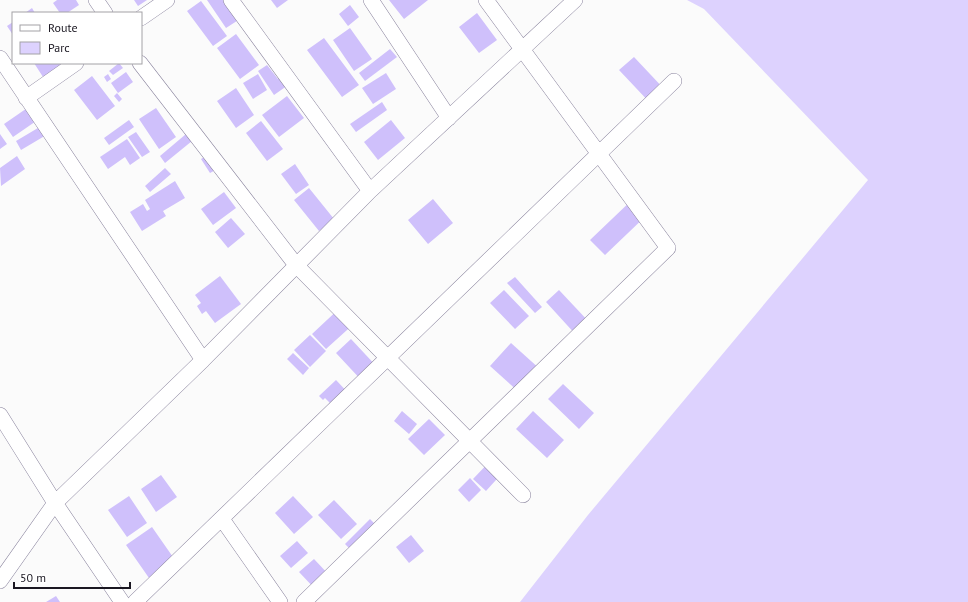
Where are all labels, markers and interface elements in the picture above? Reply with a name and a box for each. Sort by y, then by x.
legend [12,12,142,64]
text: Route [48,20,78,35]
text: Parc [48,40,70,55]
scale bar [14,564,130,590]
text: 50 m [20,570,46,585]

